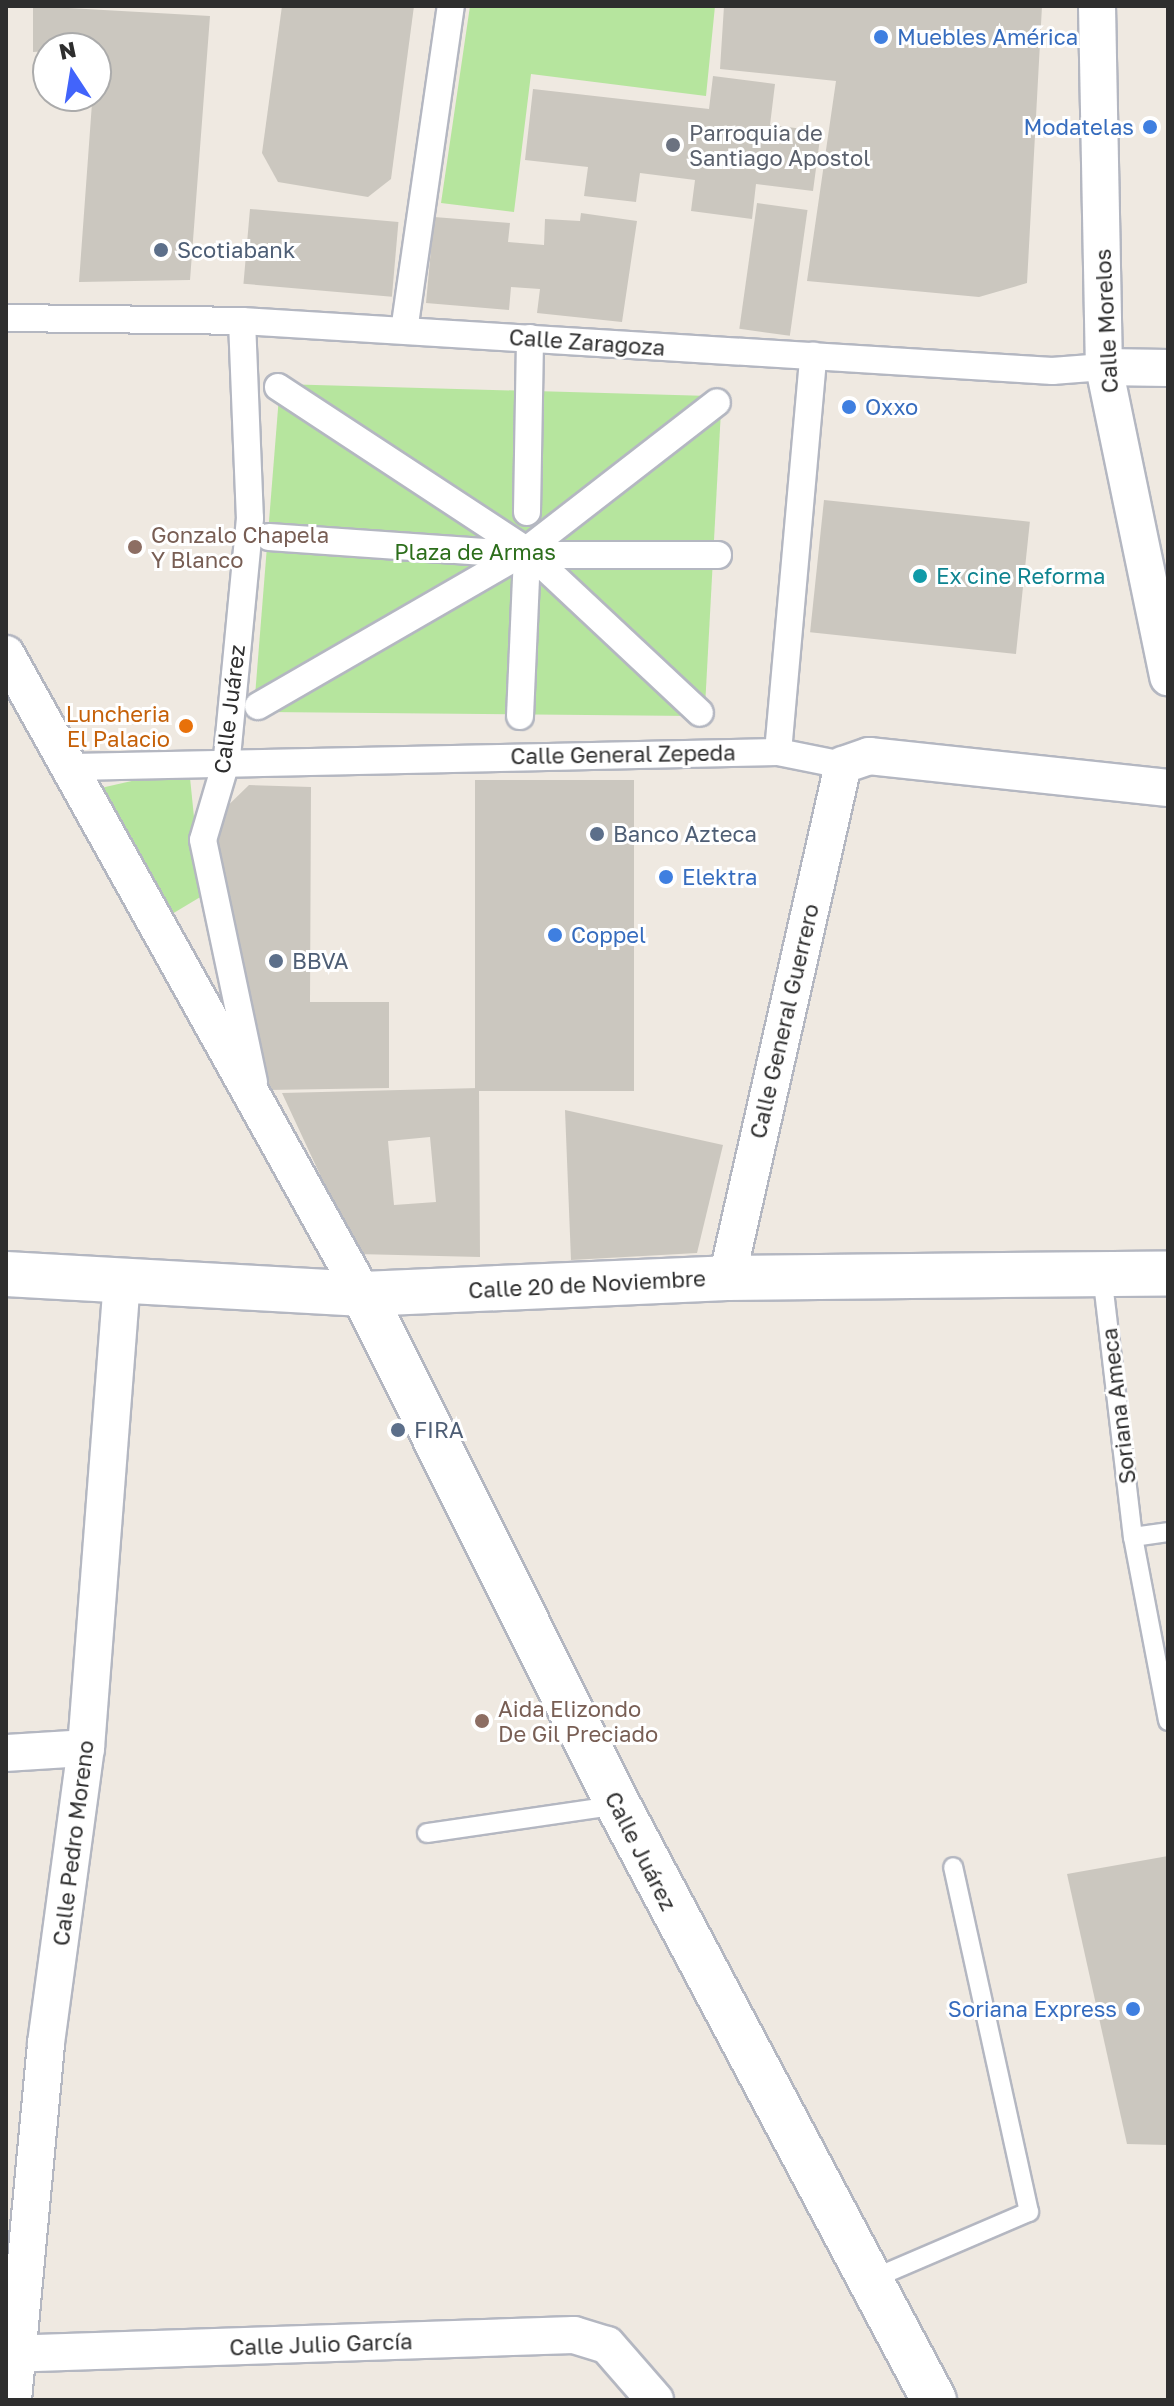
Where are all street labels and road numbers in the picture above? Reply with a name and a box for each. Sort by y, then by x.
street label: Calle Morelos [1089,248,1123,394]
street label: Calle Zaragoza [508,323,666,361]
street label: Calle Juárez [208,643,250,775]
street label: Calle General Zepeda [510,739,736,769]
street label: Calle General Guerrero [744,901,824,1141]
street label: Calle 20 de Noviembre [468,1265,706,1303]
street label: Soriana Ameca [1095,1326,1141,1486]
street label: Calle Pedro Moreno [47,1739,99,1947]
street label: Calle Juárez [600,1787,682,1915]
street label: Calle Julio García [229,2328,413,2360]

